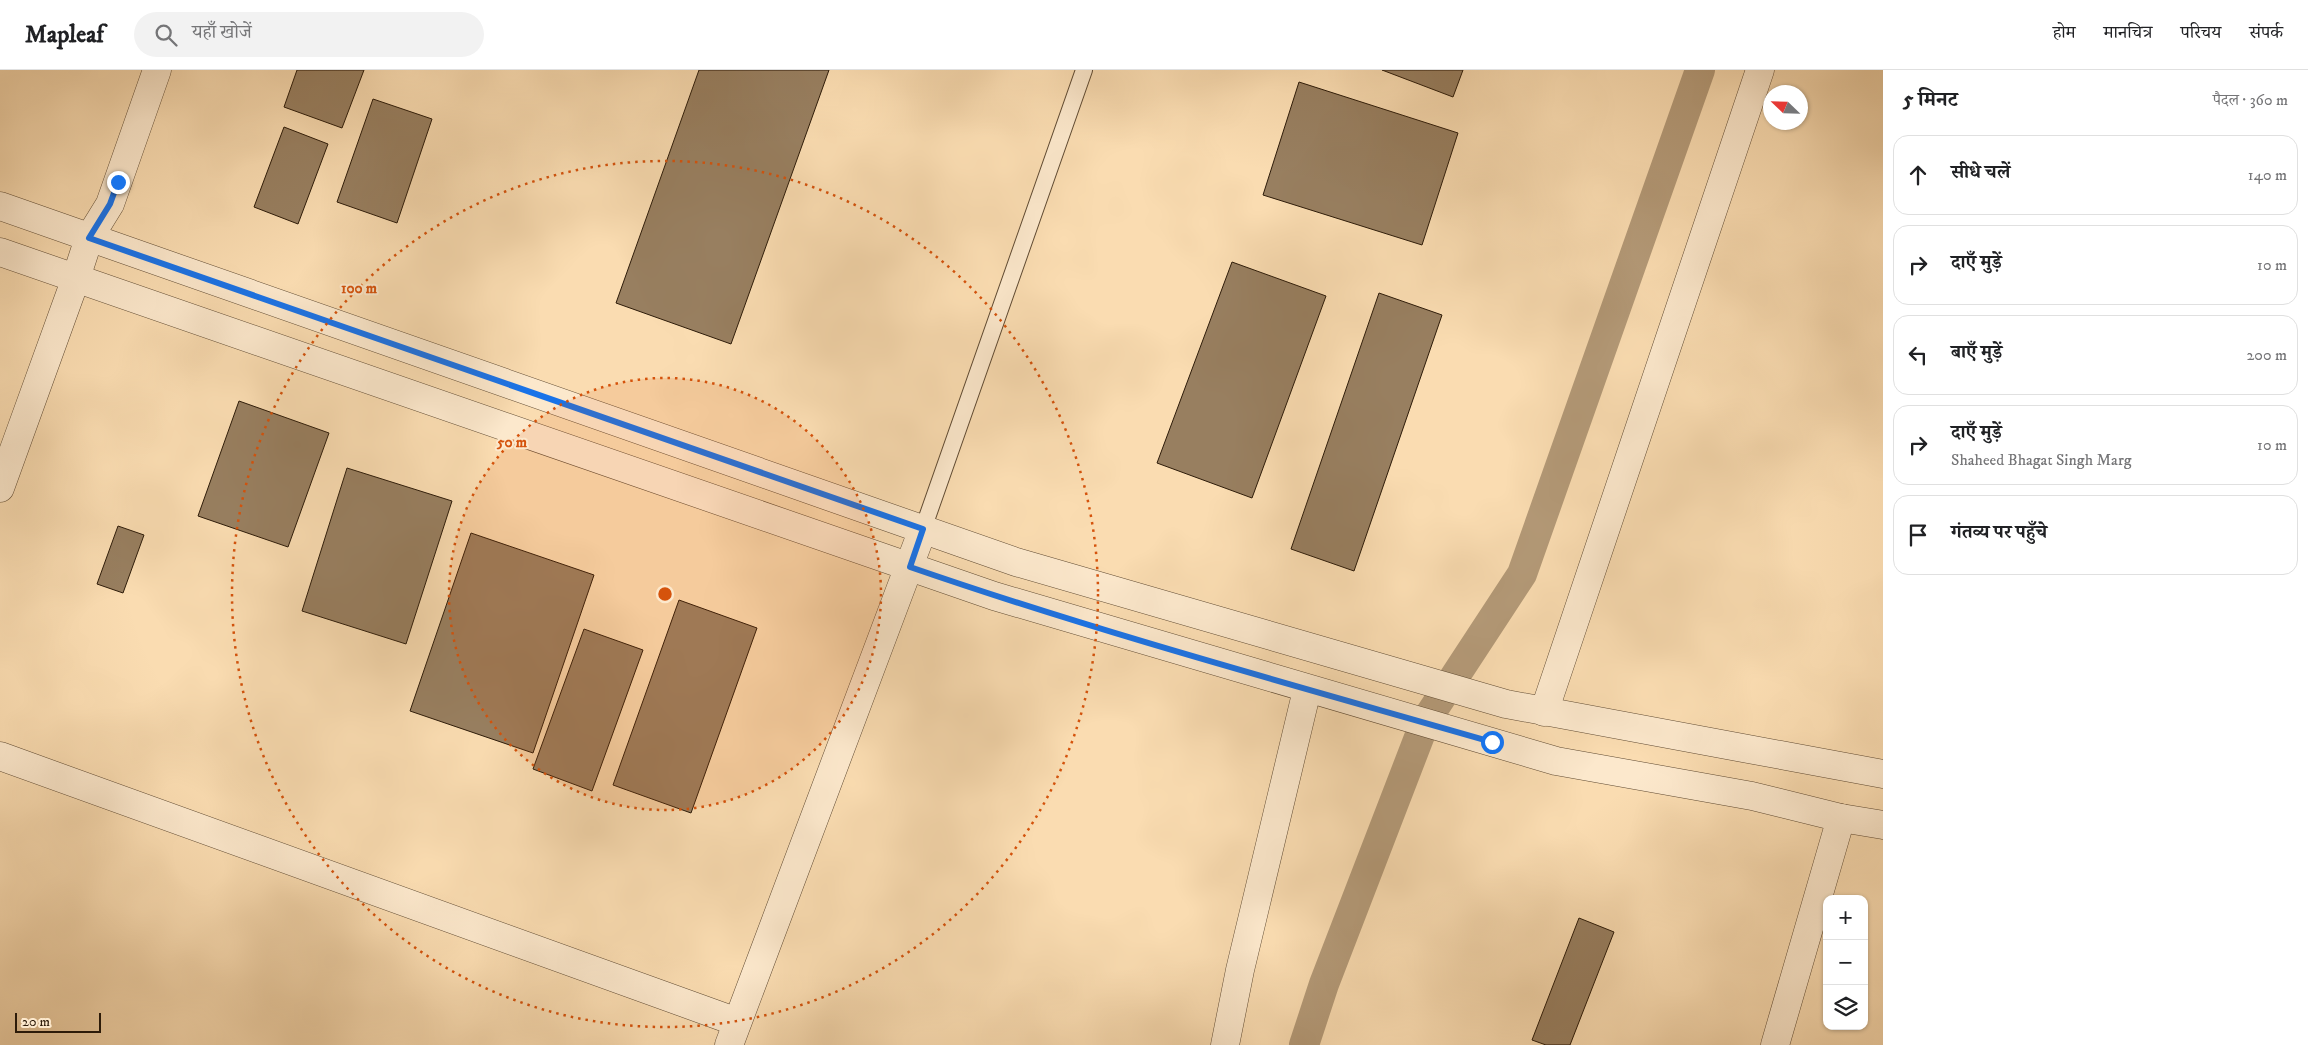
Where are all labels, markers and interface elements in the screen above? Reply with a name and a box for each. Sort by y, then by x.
search box [134,12,484,57]
text: Mapleaf [25,20,104,50]
icon: search [152,21,180,49]
text: यहाँ खोजें [192,21,252,44]
text: होम [2053,22,2076,44]
text: मानचित्र [2104,22,2152,44]
text: परिचय [2180,22,2221,44]
text: संपर्क [2249,22,2283,44]
north arrow [1763,85,1808,130]
text: 5 मिनट [1903,87,1958,113]
text: पैदल · 360 m [2213,90,2288,110]
icon: ahead [1904,161,1932,189]
text: सीधे चलें [1951,161,2010,184]
text: 140 m [2248,165,2287,185]
route end [107,171,130,194]
icon: right [1904,251,1932,279]
text: दाएँ मुड़ें [1951,251,2002,274]
text: 10 m [2257,255,2287,275]
text: 100 m [341,279,378,298]
icon: left [1904,341,1932,369]
text: बाएँ मुड़ें [1951,341,2002,364]
text: 200 m [2246,345,2287,365]
text: दाएँ मुड़ें [1951,421,2002,444]
icon: right [1904,431,1932,459]
text: 50 m [496,433,528,452]
text: 10 m [2257,435,2287,455]
text: Shaheed Bhagat Singh Marg [1951,450,2132,470]
icon: arrive [1904,521,1932,549]
text: गंतव्य पर पहुँचे [1951,521,2047,544]
centre of rings [656,585,674,603]
route start [1481,731,1504,754]
map controls [1823,895,1868,1030]
button: + [1823,895,1868,940]
button: − [1823,940,1868,985]
button: layers [1823,985,1868,1030]
scale bar [15,1010,101,1033]
text: 20 m [22,1013,50,1031]

